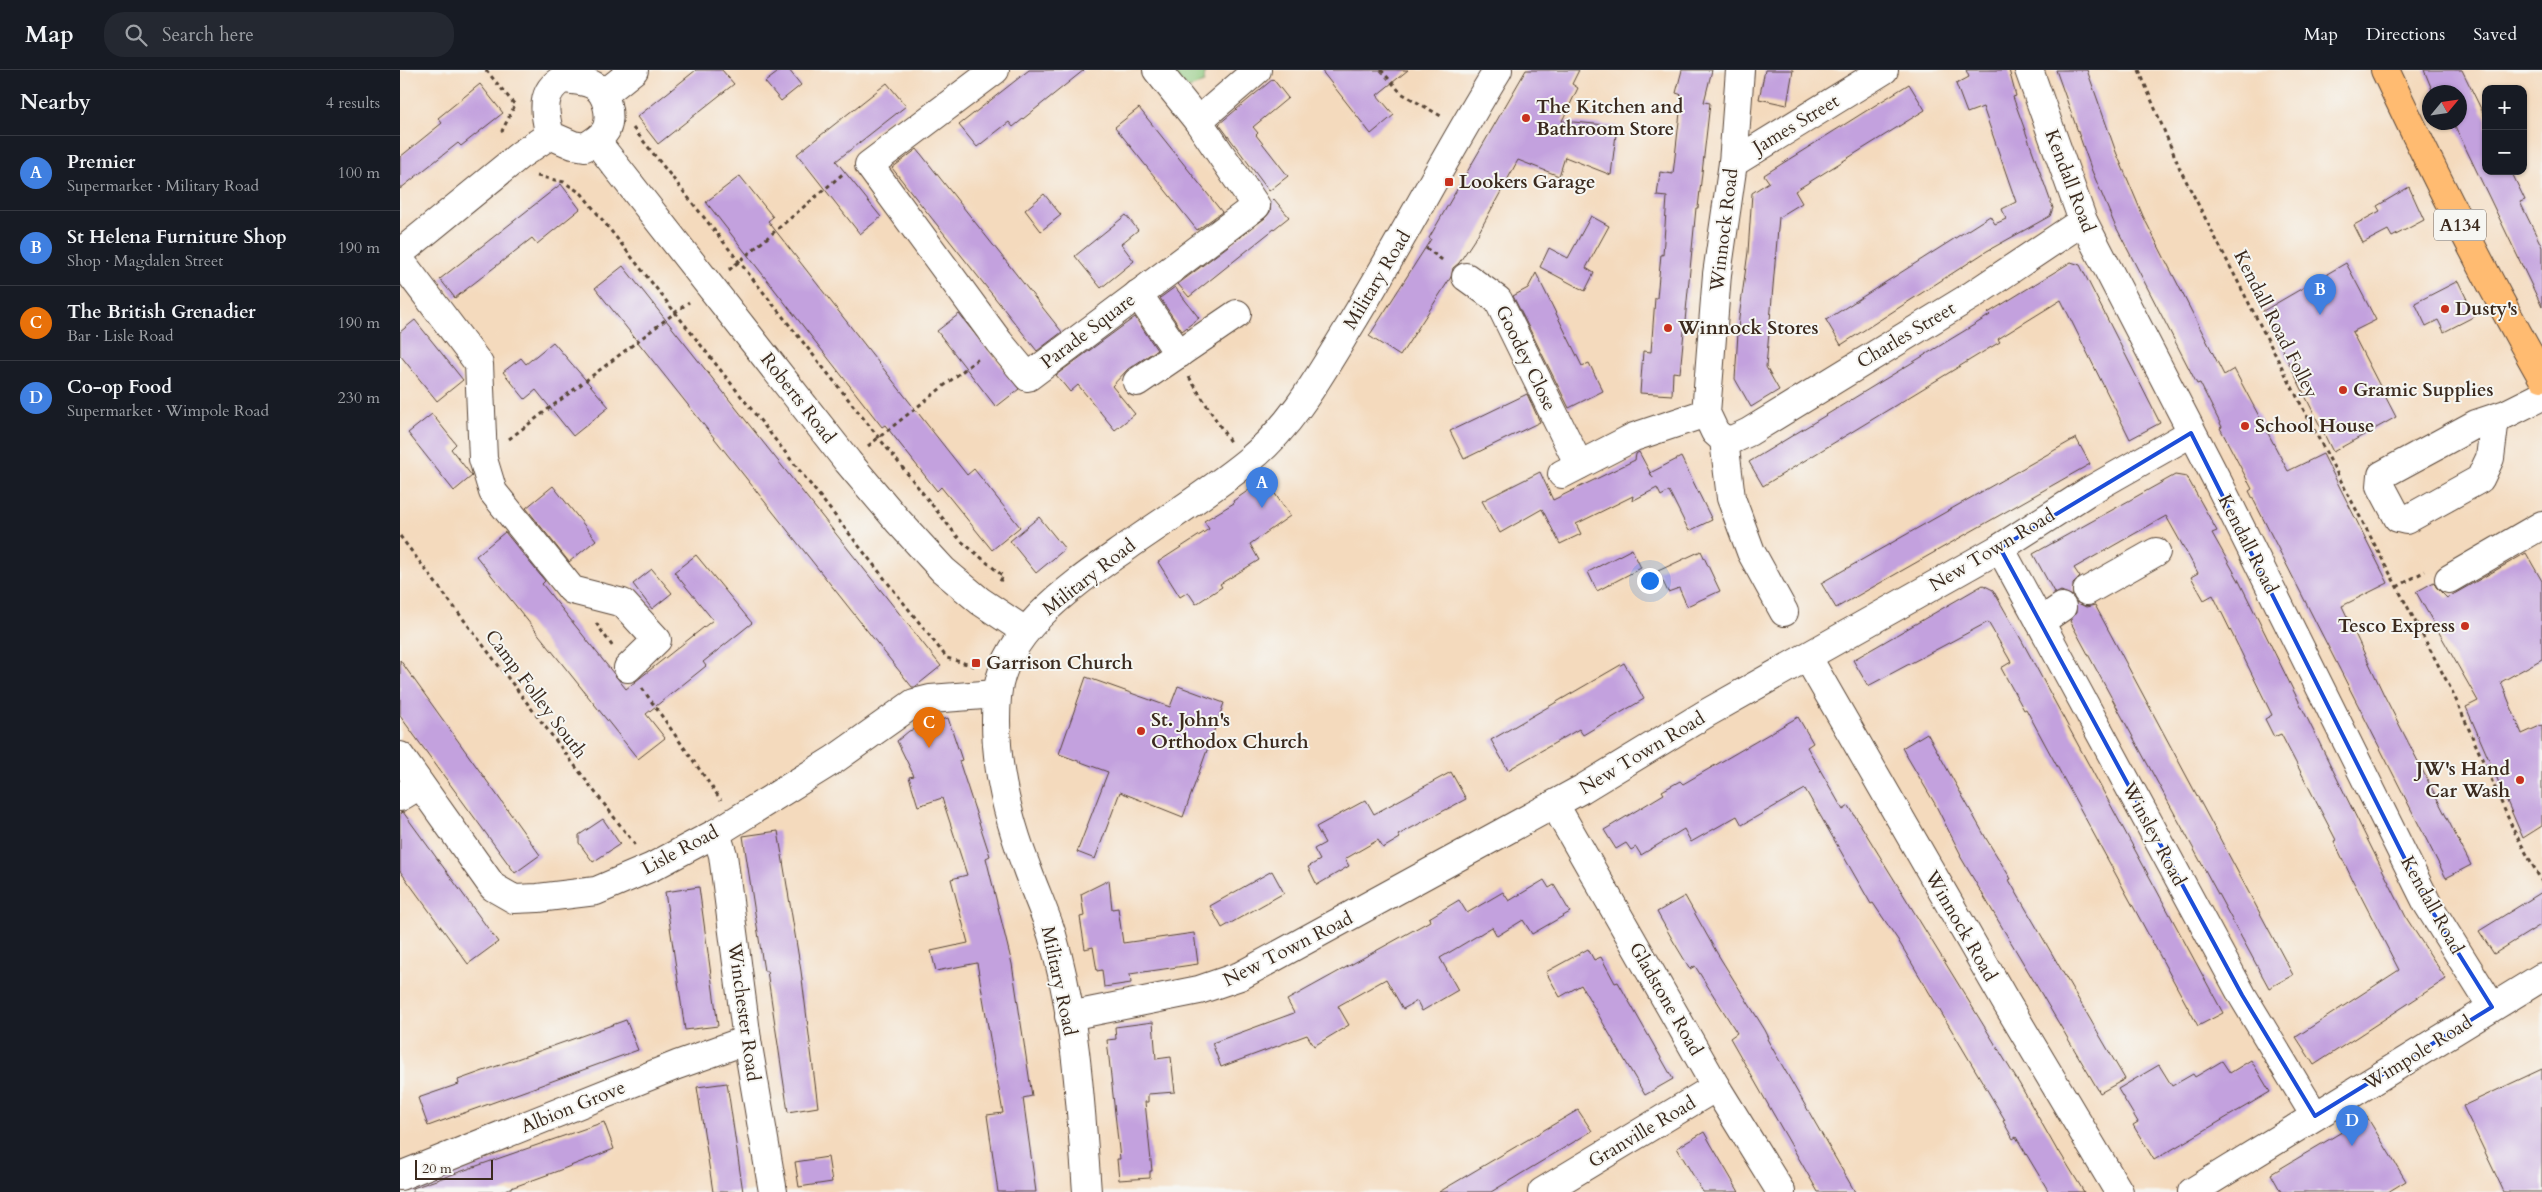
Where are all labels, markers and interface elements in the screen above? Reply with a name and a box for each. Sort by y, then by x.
search box [104,12,454,57]
text: Map [25,18,74,51]
icon: search [122,21,150,49]
text: Search here [162,22,254,48]
text: Map [2304,22,2338,47]
text: Directions [2366,22,2445,47]
text: Saved [2473,22,2517,47]
north arrow [2422,85,2467,130]
map controls [2482,85,2527,175]
button: + [2482,85,2527,130]
text: Nearby [20,88,91,117]
street label: James Street [1745,88,1844,162]
text: 4 results [326,92,380,114]
place label: The Kitchen and Bathroom Store [1536,94,1683,142]
marker: The Kitchen and Bathroom Store [1520,112,1532,124]
street label: Kendall Road [2038,126,2102,236]
button: − [2482,130,2527,175]
text: Premier [67,149,135,175]
text: A [30,162,42,184]
text: 100 m [338,162,380,184]
street label: Winnock Road [1703,167,1744,294]
place label: Lookers Garage [1459,169,1595,195]
text: Supermarket · Military Road [67,175,259,197]
marker: Lookers Garage [1443,176,1455,188]
road number: A134 [2434,210,2486,240]
text: St Helena Furniture Shop [67,224,287,250]
street label: Military Road [1337,226,1417,334]
text: B [30,237,42,259]
text: 190 m [338,237,380,259]
street label: Kendall Road Folley [2227,246,2325,402]
text: Shop · Magdalen Street [67,250,223,272]
pin: B [2304,274,2336,315]
street label: Parade Square [1035,287,1141,375]
street label: Charles Street [1852,295,1960,375]
place label: Dusty's [2455,296,2518,322]
text: The British Grenadier [67,299,256,325]
street label: Goodey Close [1489,301,1563,415]
marker: Dusty's [2439,303,2451,315]
text: C [30,312,42,334]
text: 190 m [338,312,380,334]
place label: Winnock Stores [1677,315,1819,341]
marker: Winnock Stores [1662,322,1674,334]
text: Bar · Lisle Road [67,325,174,347]
street label: Roberts Road [754,347,842,449]
text: Co-op Food [67,374,172,400]
place label: Gramic Supplies [2353,377,2494,403]
marker: Gramic Supplies [2337,384,2349,396]
text: D [29,387,43,409]
text: 230 m [338,387,380,409]
text: Supermarket · Wimpole Road [67,400,269,422]
place label: School House [2255,413,2374,439]
marker: School House [2239,420,2251,432]
pin: A [1246,467,1278,508]
street label: Kendall Road [2212,490,2284,598]
street label: New Town Road [1924,502,2060,598]
street label: Military Road [1037,532,1141,622]
your location [1637,568,1663,594]
place label: Tesco Express [2338,613,2455,639]
marker: Tesco Express [2459,620,2471,632]
street label: Camp Folley South [479,624,593,764]
place label: Garrison Church [986,650,1133,676]
marker: Garrison Church [970,657,982,669]
street label: New Town Road [1574,705,1710,801]
pin: C [913,707,945,748]
place label: St. John's Orthodox Church [1151,707,1309,755]
marker: St. John's Orthodox Church [1135,725,1147,737]
place label: JW's Hand Car Wash [2413,756,2510,804]
marker: JW's Hand Car Wash [2514,774,2526,786]
street label: Winsley Road [2115,777,2192,890]
street label: Lisle Road [637,819,723,881]
street label: Kendall Road [2394,851,2470,959]
street label: Winnock Road [1918,865,2003,986]
street label: New Town Road [1219,905,1357,993]
street label: Military Road [1035,924,1083,1038]
street label: Gladstone Road [1623,937,1709,1061]
street label: Winchester Road [721,940,767,1083]
street label: Wimpole Road [2358,1009,2477,1097]
street label: Albion Grove [517,1074,629,1140]
street label: Granville Road [1583,1090,1701,1174]
pin: D [2336,1105,2368,1146]
scale bar [415,1157,492,1180]
text: 20 m [422,1159,452,1178]

